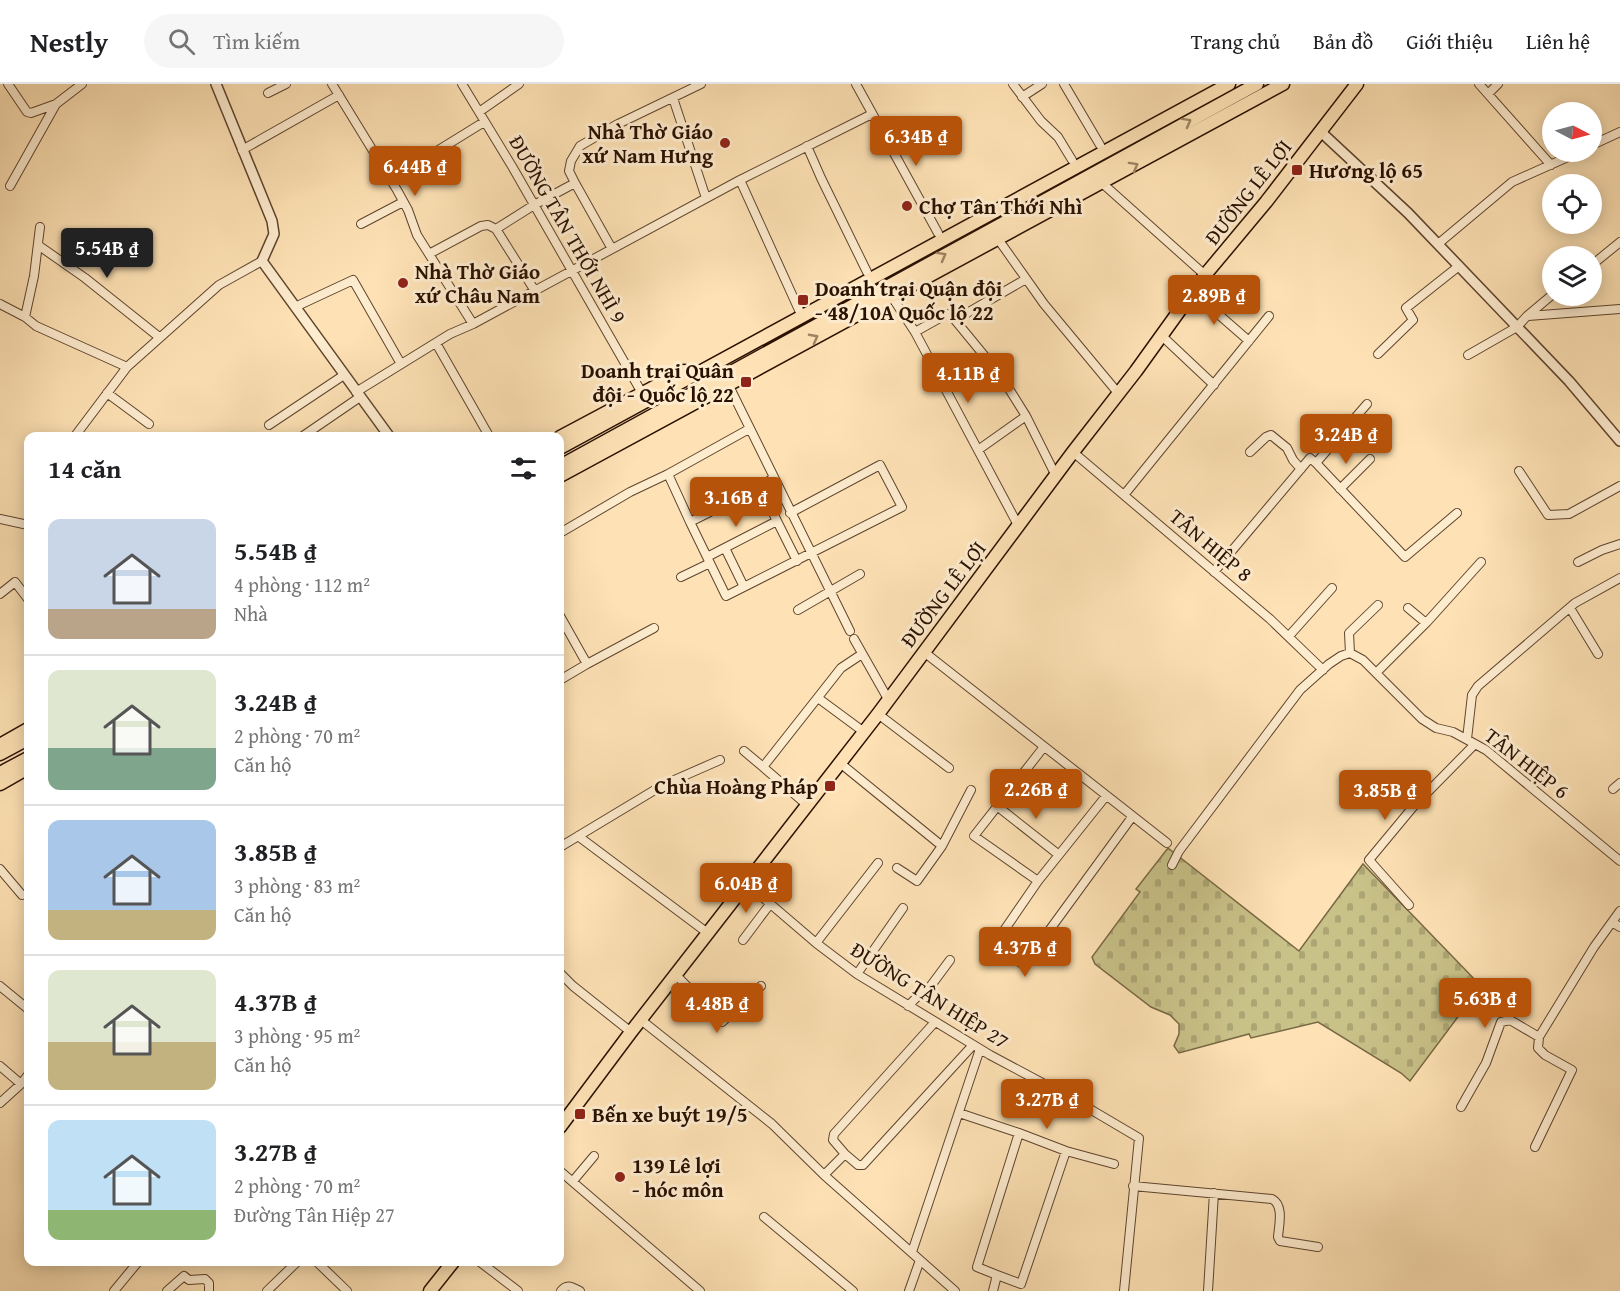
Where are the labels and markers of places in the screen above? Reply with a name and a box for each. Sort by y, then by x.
place label: Nhà Thờ Giáo xứ Nam Hưng [583,116,714,171]
pin: 6.34B ₫ [861,116,971,167]
marker: Nhà Thờ Giáo xứ Nam Hưng [718,136,732,150]
pin: 6.44B ₫ [360,146,470,197]
place label: Hương lộ 65 [1309,155,1423,186]
marker: Hương lộ 65 [1290,163,1304,177]
place label: Chợ Tân Thới Nhì [919,191,1083,222]
marker: Chợ Tân Thới Nhì [900,199,914,213]
pin: 5.54B ₫ [52,228,162,279]
place label: Nhà Thờ Giáo xứ Châu Nam [415,256,540,311]
place label: Doanh trại Quận đội - 48/10A Quốc lộ 22 [815,273,1003,328]
pin: 2.89B ₫ [1159,275,1269,326]
marker: Nhà Thờ Giáo xứ Châu Nam [396,276,410,290]
marker: Doanh trại Quận đội - 48/10A Quốc lộ 22 [796,293,810,307]
pin: 4.11B ₫ [913,353,1023,404]
place label: Doanh trại Quân đội - Quốc lộ 22 [581,355,735,410]
marker: Doanh trại Quân đội - Quốc lộ 22 [739,375,753,389]
pin: 3.24B ₫ [1291,414,1401,465]
pin: 3.16B ₫ [681,477,791,528]
pin: 2.26B ₫ [981,769,1091,820]
pin: 3.85B ₫ [1330,770,1440,821]
place label: Chùa Hoàng Pháp [654,771,818,802]
marker: Chùa Hoàng Pháp [823,779,837,793]
pin: 6.04B ₫ [691,863,801,914]
pin: 4.37B ₫ [970,927,1080,978]
pin: 5.63B ₫ [1430,978,1540,1029]
pin: 4.48B ₫ [662,983,772,1034]
pin: 3.27B ₫ [992,1079,1102,1130]
place label: Bến xe buýt 19/5 [592,1099,748,1130]
marker: Bến xe buýt 19/5 [573,1107,587,1121]
place label: 139 Lê lợi - hóc môn [632,1150,724,1205]
marker: 139 Lê lợi - hóc môn [613,1170,627,1184]

